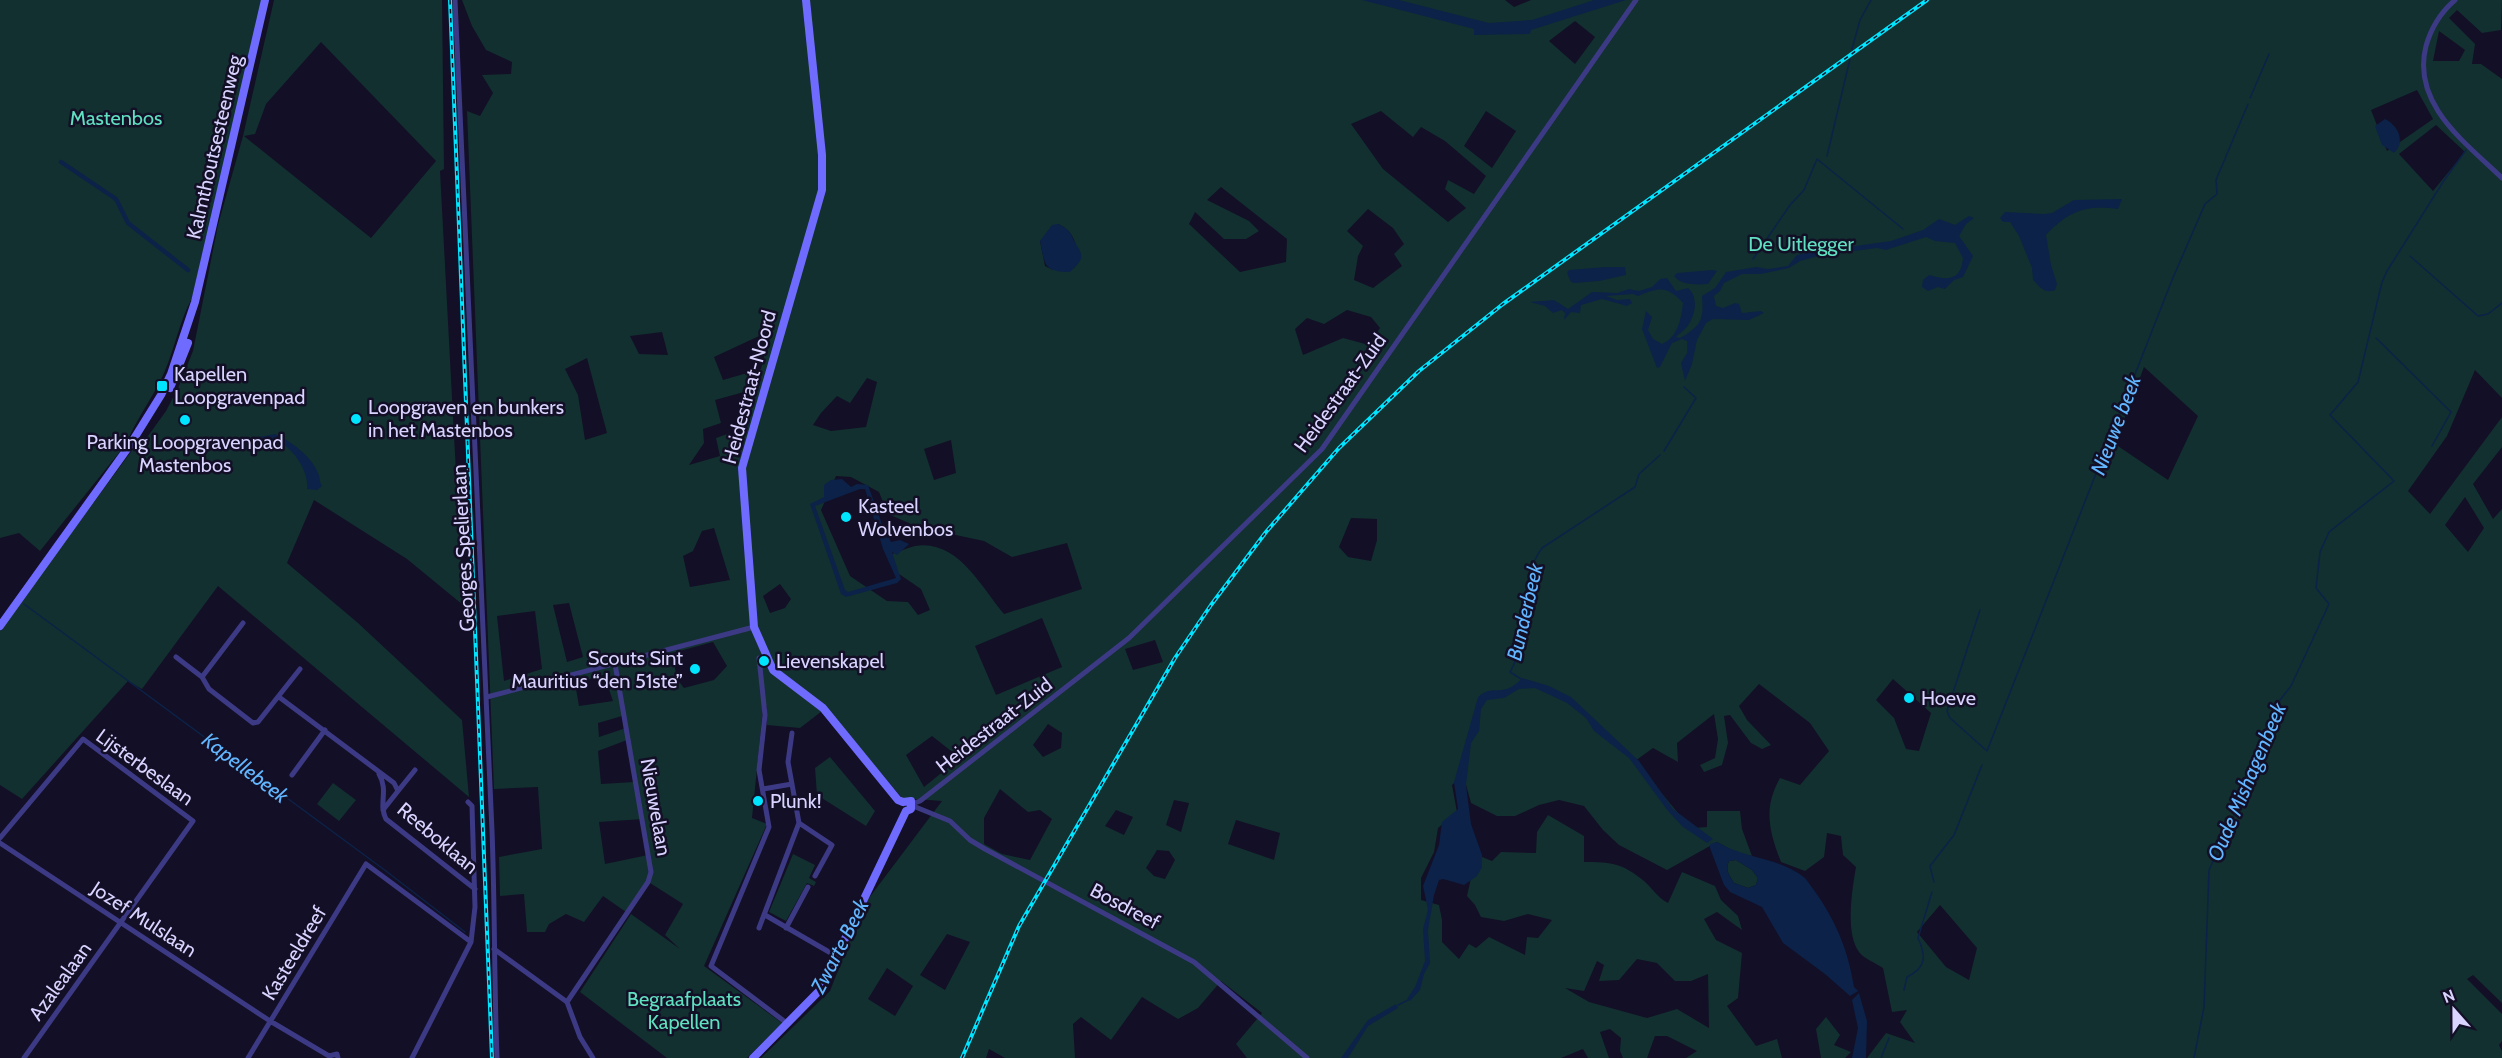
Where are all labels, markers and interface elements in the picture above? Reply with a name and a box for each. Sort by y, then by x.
street label: Kalmthoutsesteenweg [181,52,247,241]
park label: Mastenbos [70,106,162,130]
park label: De Uitlegger [1748,232,1855,256]
street label: Heidestraat-Noord [717,308,781,466]
street label: Heidestraat-Zuid [1289,329,1391,457]
place label: Kapellen Loopgravenpad [174,362,305,409]
water label: Nieuwe beek [2085,370,2146,478]
marker: Kapellen Loopgravenpad [155,379,169,393]
place label: Loopgraven en bunkers in het Mastenbos [368,395,564,442]
marker: Loopgraven en bunkers in het Mastenbos [349,412,363,426]
marker: Parking Loopgravenpad Mastenbos [178,413,192,427]
place label: Parking Loopgravenpad Mastenbos [86,430,284,477]
street label: Georges Spelierlaan [447,464,479,632]
place label: Kasteel Wolvenbos [858,494,953,541]
marker: Kasteel Wolvenbos [839,510,853,524]
water label: Bunderbeek [1501,560,1548,663]
place label: Scouts Sint Mauritius “den 51ste” [511,646,683,693]
place label: Lievenskapel [776,649,885,673]
marker: Lievenskapel [757,654,771,668]
marker: Scouts Sint Mauritius “den 51ste” [688,662,702,676]
street label: Heidestraat-Zuid [931,672,1057,778]
place label: Hoeve [1921,686,1976,710]
marker: Hoeve [1902,691,1916,705]
water label: Oude Mishagenbeek [2202,698,2292,865]
street label: Lijsterbeslaan [92,724,198,810]
water label: Kapellebeek [197,727,294,809]
street label: Nieuwelaan [636,756,676,858]
place label: Plunk! [770,789,822,813]
marker: Plunk! [751,794,765,808]
street label: Reeboklaan [393,797,483,879]
street label: Jozef Mulslaan [86,876,201,962]
street label: Bosdreef [1086,878,1164,934]
water label: Zwarte Beek [805,894,874,998]
street label: Kasteeldreef [257,901,332,1004]
street label: Azalealaan [24,937,96,1025]
north arrow [2424,980,2484,1040]
text: N [2440,986,2457,1007]
park label: Begraafplaats Kapellen [627,987,741,1034]

